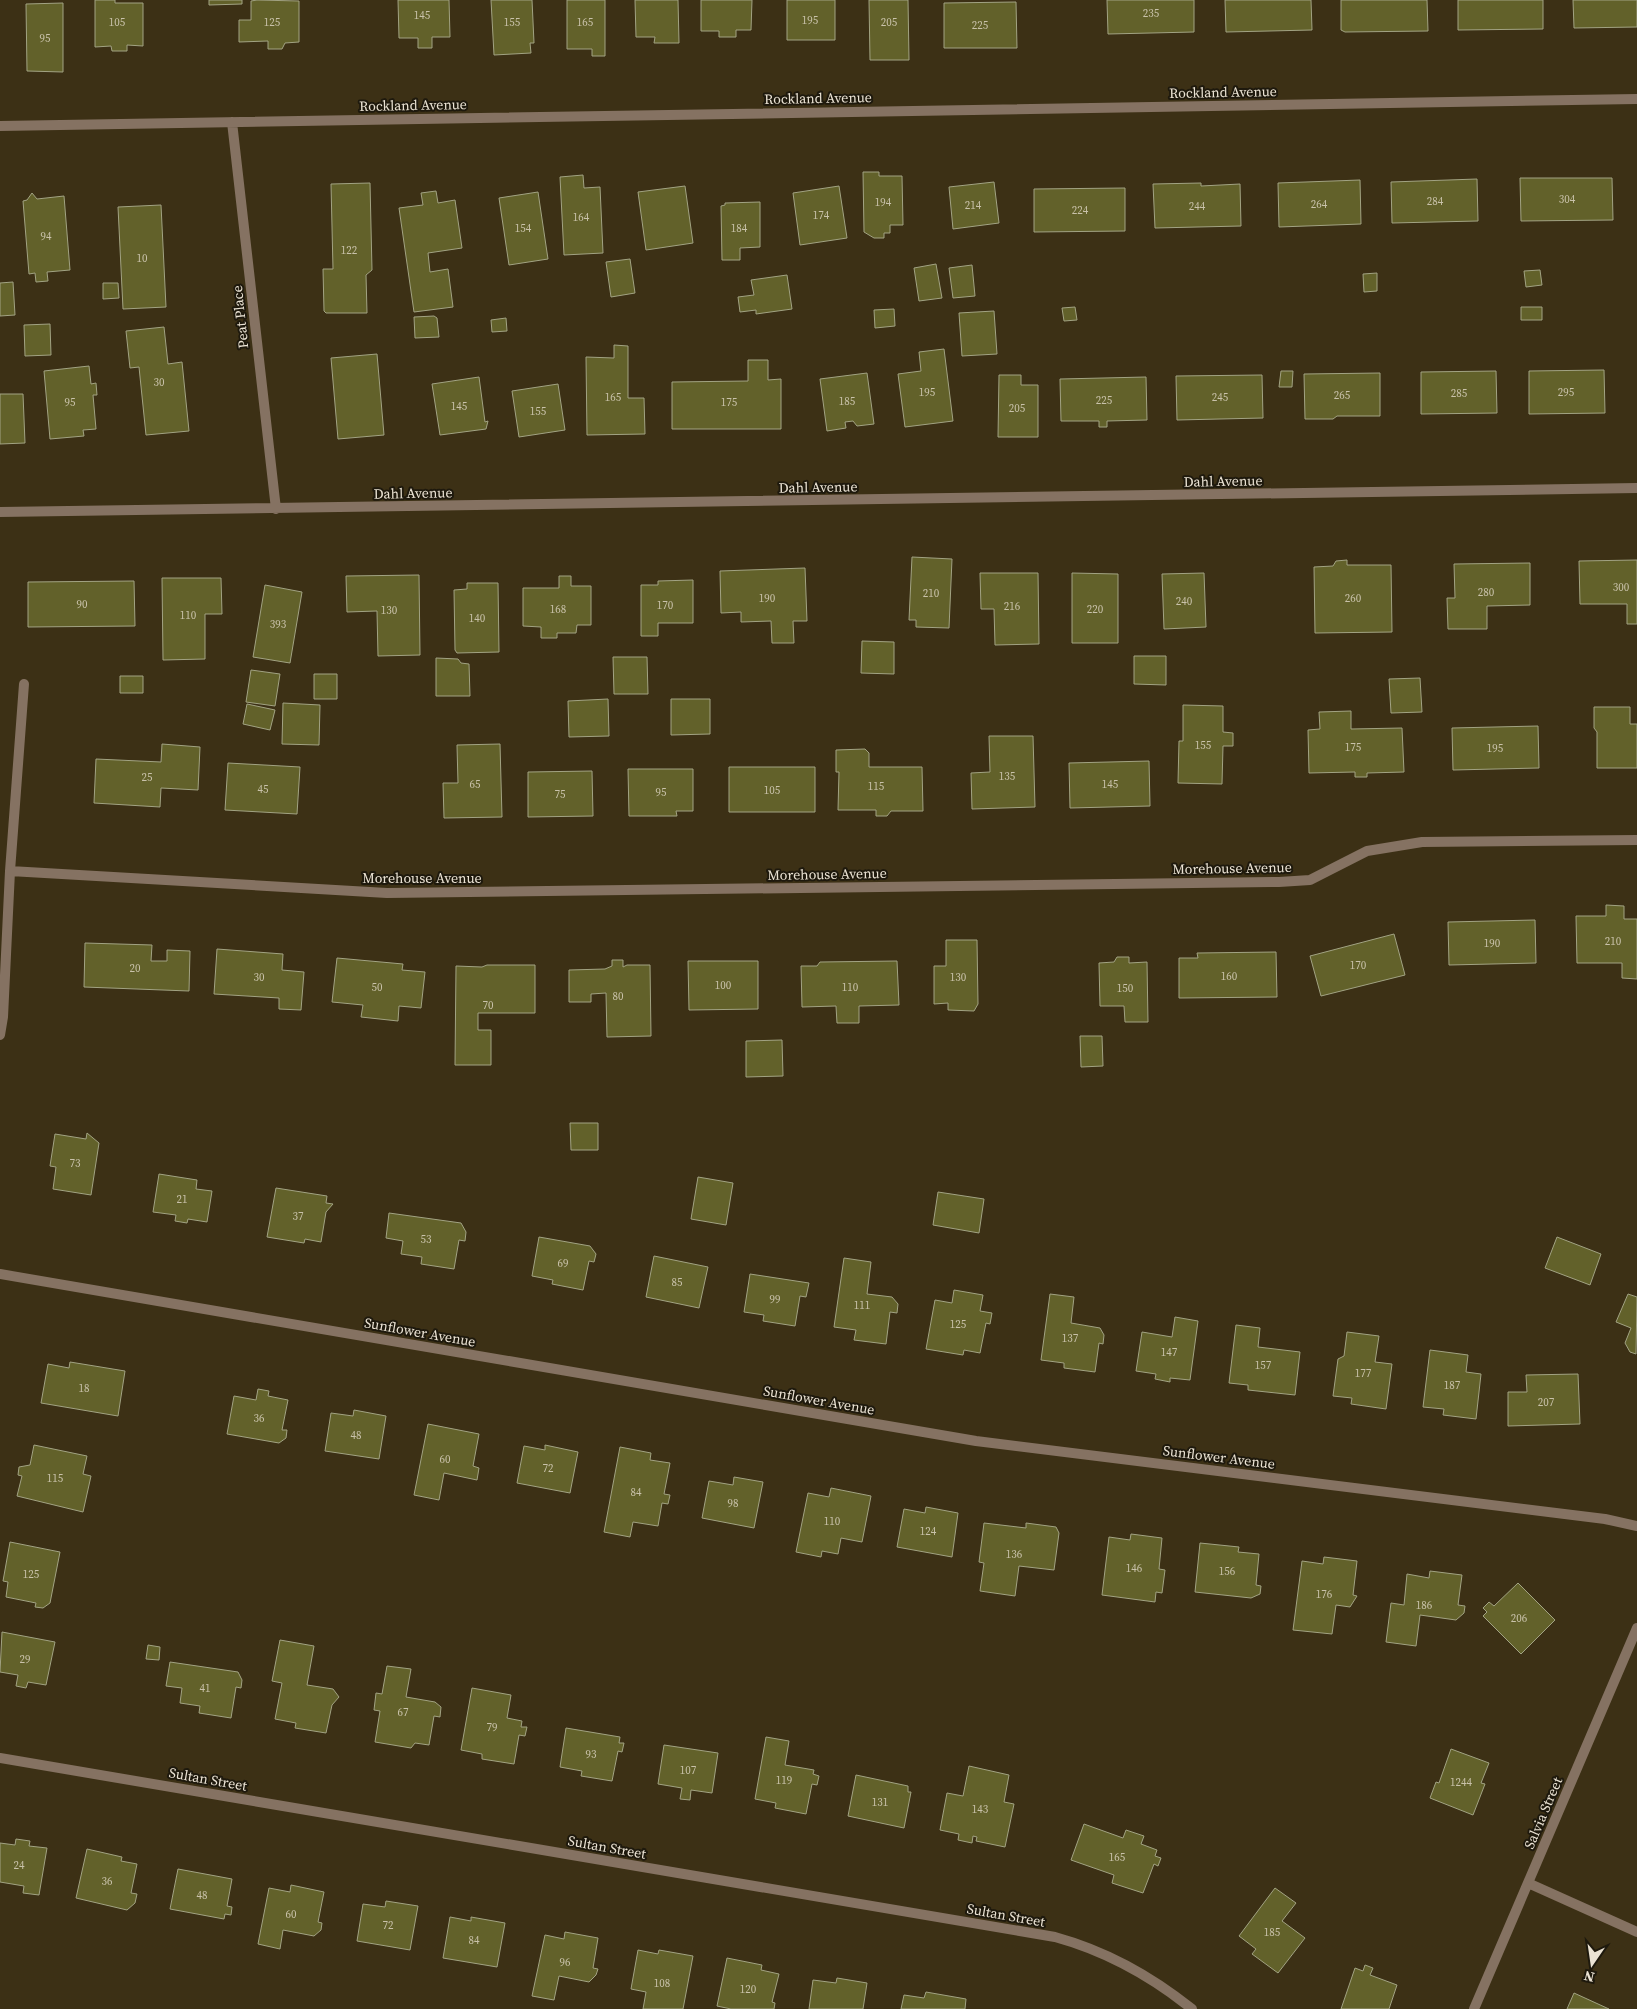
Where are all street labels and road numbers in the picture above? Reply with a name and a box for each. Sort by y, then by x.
street label: Rockland Avenue [1169,81,1277,103]
street label: Rockland Avenue [764,87,872,109]
street label: Rockland Avenue [359,94,467,116]
street label: Peat Place [227,284,253,350]
street label: Dahl Avenue [1183,470,1263,492]
street label: Dahl Avenue [778,476,858,498]
street label: Dahl Avenue [373,482,453,504]
street label: Morehouse Avenue [1172,857,1292,879]
street label: Morehouse Avenue [767,863,887,885]
street label: Morehouse Avenue [362,868,482,888]
street label: Sunflower Avenue [363,1312,477,1352]
street label: Sunflower Avenue [762,1380,876,1420]
street label: Sunflower Avenue [1162,1440,1276,1474]
street label: Sultan Street [167,1762,249,1796]
street label: Salvia Street [1519,1774,1567,1852]
street label: Sultan Street [566,1830,648,1864]
street label: Sultan Street [965,1898,1047,1932]

